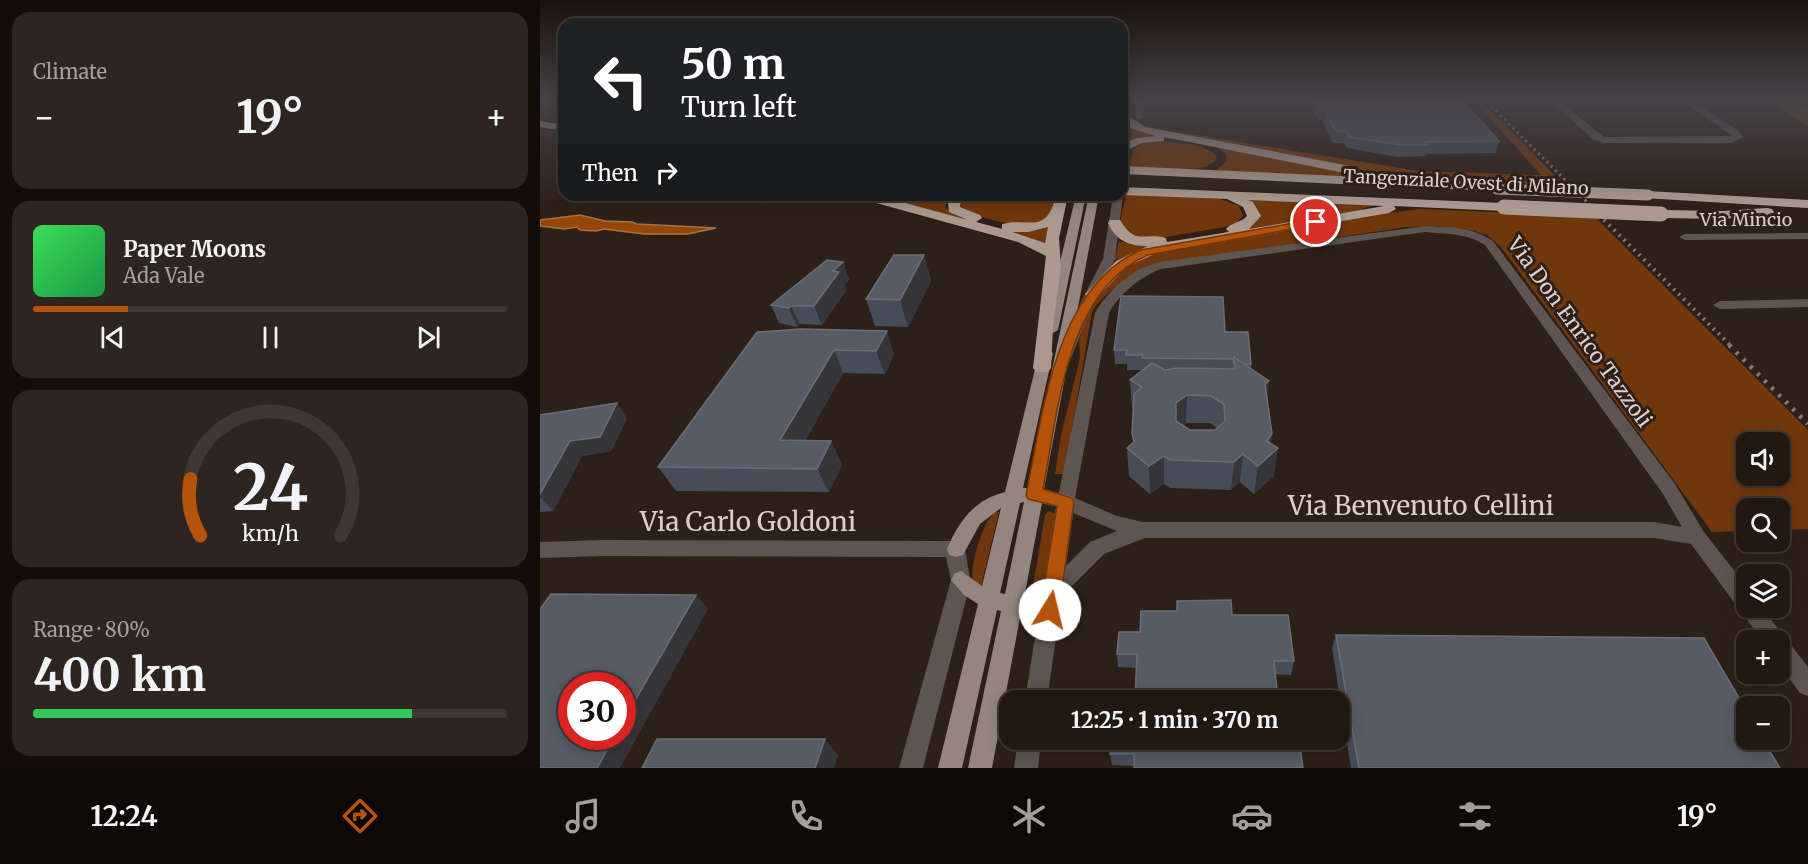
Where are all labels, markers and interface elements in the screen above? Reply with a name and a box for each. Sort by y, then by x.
text: 50 m [681,38,785,90]
icon: left [582,42,660,120]
text: Climate [33,59,107,84]
text: 19° [236,89,304,145]
text: Turn left [681,90,796,124]
text: − [33,97,55,138]
text: + [485,97,507,138]
icon: right [650,156,683,189]
text: Then [582,159,638,187]
street label: Tangenziale Ovest di Milano [1343,164,1589,200]
pin [1290,196,1341,247]
icon: arrive [1299,205,1332,238]
street label: Via Mincio [1699,208,1792,231]
street label: Via Don Enrico Tazzoli [1501,231,1658,433]
text: Paper Moons [123,235,266,263]
text: Ada Vale [123,263,204,288]
icon: previous [96,321,129,354]
icon: pause [254,321,287,354]
icon: next [412,321,445,354]
map controls [1736,432,1790,750]
button: sound [1736,432,1790,486]
text: 24 [232,449,308,527]
street label: Via Benvenuto Cellini [1287,489,1554,522]
button: search [1736,498,1790,552]
street label: Via Carlo Goldoni [639,505,856,538]
text: km/h [242,520,298,547]
button: layers [1736,564,1790,618]
position arrow [1018,578,1082,642]
text: Range · 80% [33,617,150,642]
button: + [1736,630,1790,684]
text: 400 km [33,647,206,703]
speed limit sign: 30 [558,672,636,750]
button: − [1736,696,1790,750]
text: 12:25 · 1 min · 370 m [1071,706,1278,734]
icon: directions [339,795,381,837]
icon: music [562,795,604,837]
icon: phone [785,795,827,837]
icon: climate [1008,795,1050,837]
icon: car [1231,795,1273,837]
icon: filters [1454,795,1496,837]
text: 12:24 [91,799,158,833]
text: 19° [1677,799,1717,833]

